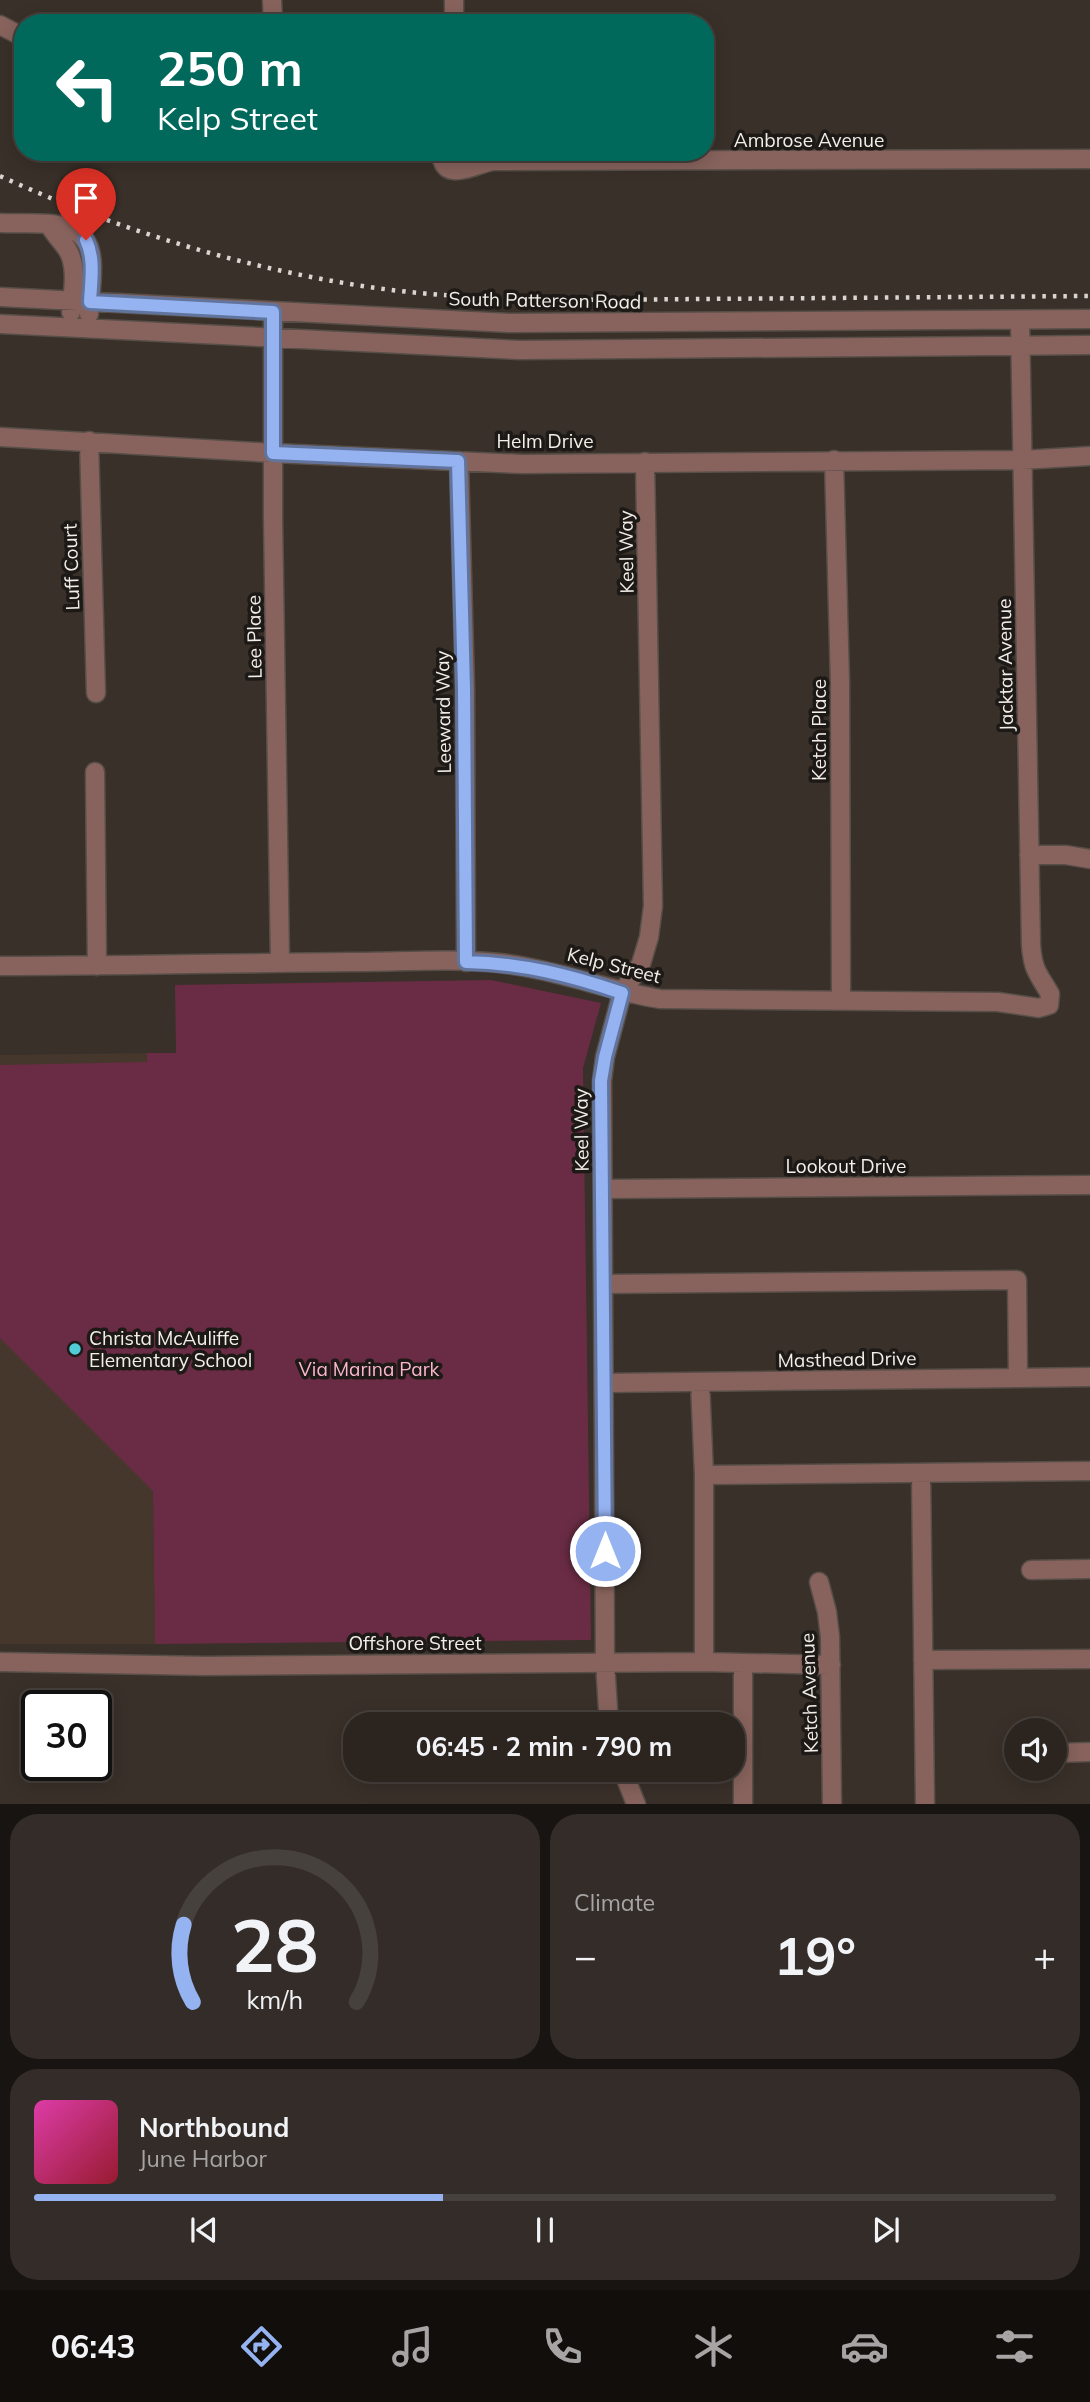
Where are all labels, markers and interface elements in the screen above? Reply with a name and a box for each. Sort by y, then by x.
text: 250 m [157,37,303,98]
icon: left [42,42,133,133]
text: Kelp Street [157,98,318,138]
street label: Ambrose Avenue [734,128,884,152]
pin [56,168,116,240]
icon: arrive [67,179,105,217]
street label: South Patterson Road [448,286,642,314]
street label: Helm Drive [497,429,593,453]
street label: Keel Way [613,510,639,594]
street label: Luff Court [57,523,85,611]
street label: Lee Place [241,595,267,679]
street label: Jacktar Avenue [992,598,1018,732]
street label: Leeward Way [430,650,456,774]
street label: Ketch Place [807,679,831,781]
street label: Kelp Street [565,942,664,988]
street label: Keel Way [568,1088,594,1172]
street label: Lookout Drive [786,1154,906,1178]
place label: Christa McAuliffe Elementary School [89,1326,252,1372]
marker: Christa McAuliffe Elementary School [67,1341,83,1357]
street label: Masthead Drive [777,1346,917,1372]
park label: Via Marina Park [299,1357,440,1381]
position arrow [568,1514,642,1588]
street label: Offshore Street [348,1631,482,1655]
street label: Ketch Avenue [795,1632,823,1754]
speed limit sign: 30 [21,1690,112,1781]
map controls [1004,1718,1067,1781]
button: sound [1004,1718,1067,1781]
text: 06:45 · 2 min · 790 m [416,1730,672,1763]
text: Climate [574,1888,655,1917]
text: 28 [231,1900,319,1991]
text: 19° [774,1923,856,1988]
text: − [574,1932,597,1980]
text: + [1033,1932,1056,1980]
text: km/h [247,1984,303,2015]
text: Northbound [139,2111,289,2144]
text: June Harbor [139,2144,267,2173]
icon: previous [185,2211,223,2249]
icon: pause [526,2211,564,2249]
icon: next [867,2211,905,2249]
icon: directions [237,2322,286,2371]
icon: music [388,2322,437,2371]
icon: phone [538,2322,587,2371]
icon: climate [689,2322,738,2371]
icon: car [840,2322,889,2371]
icon: filters [990,2322,1039,2371]
text: 06:43 [51,2326,136,2366]

